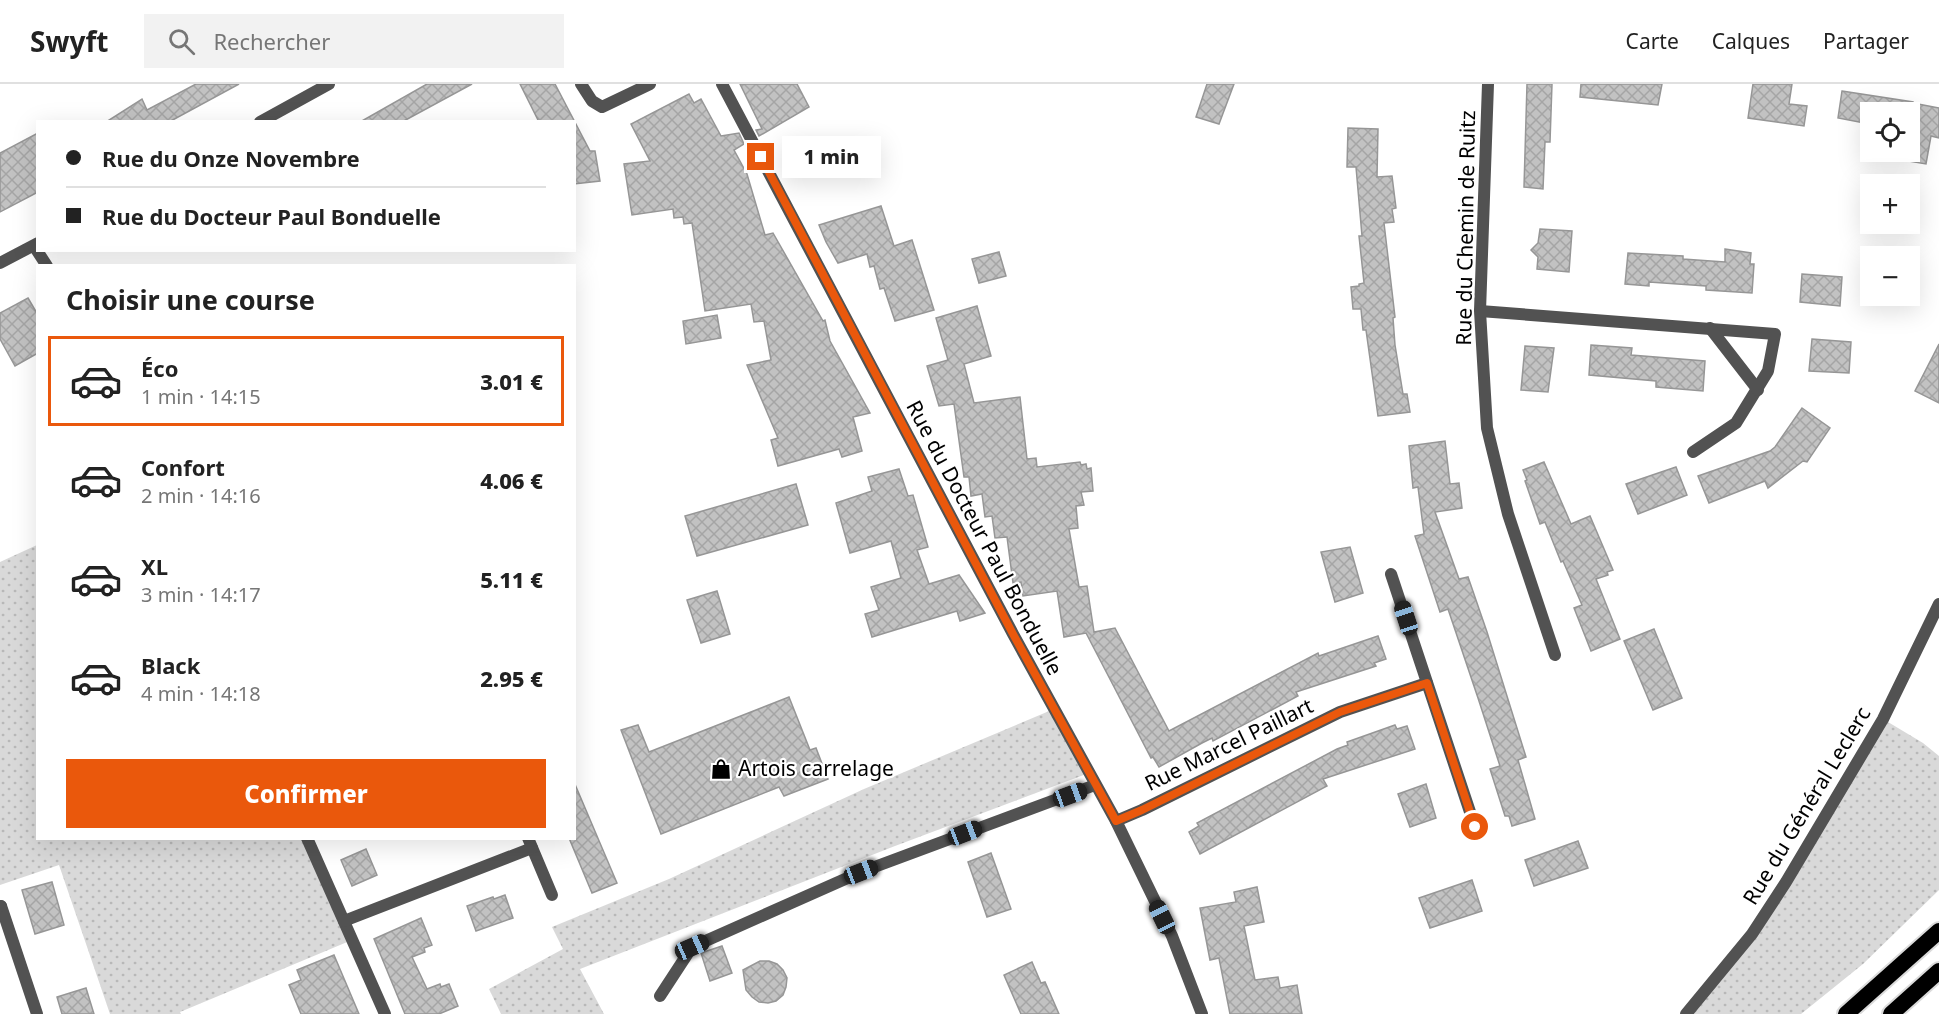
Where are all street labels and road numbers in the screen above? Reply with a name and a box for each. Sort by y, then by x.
street label: Rue du Chemin de Ruitz [1449,110,1481,346]
street label: Rue du Docteur Paul Bonduelle [900,395,1069,680]
street label: Rue Marcel Paillart [1140,691,1318,797]
street label: Rue du Général Leclerc [1736,701,1876,910]

